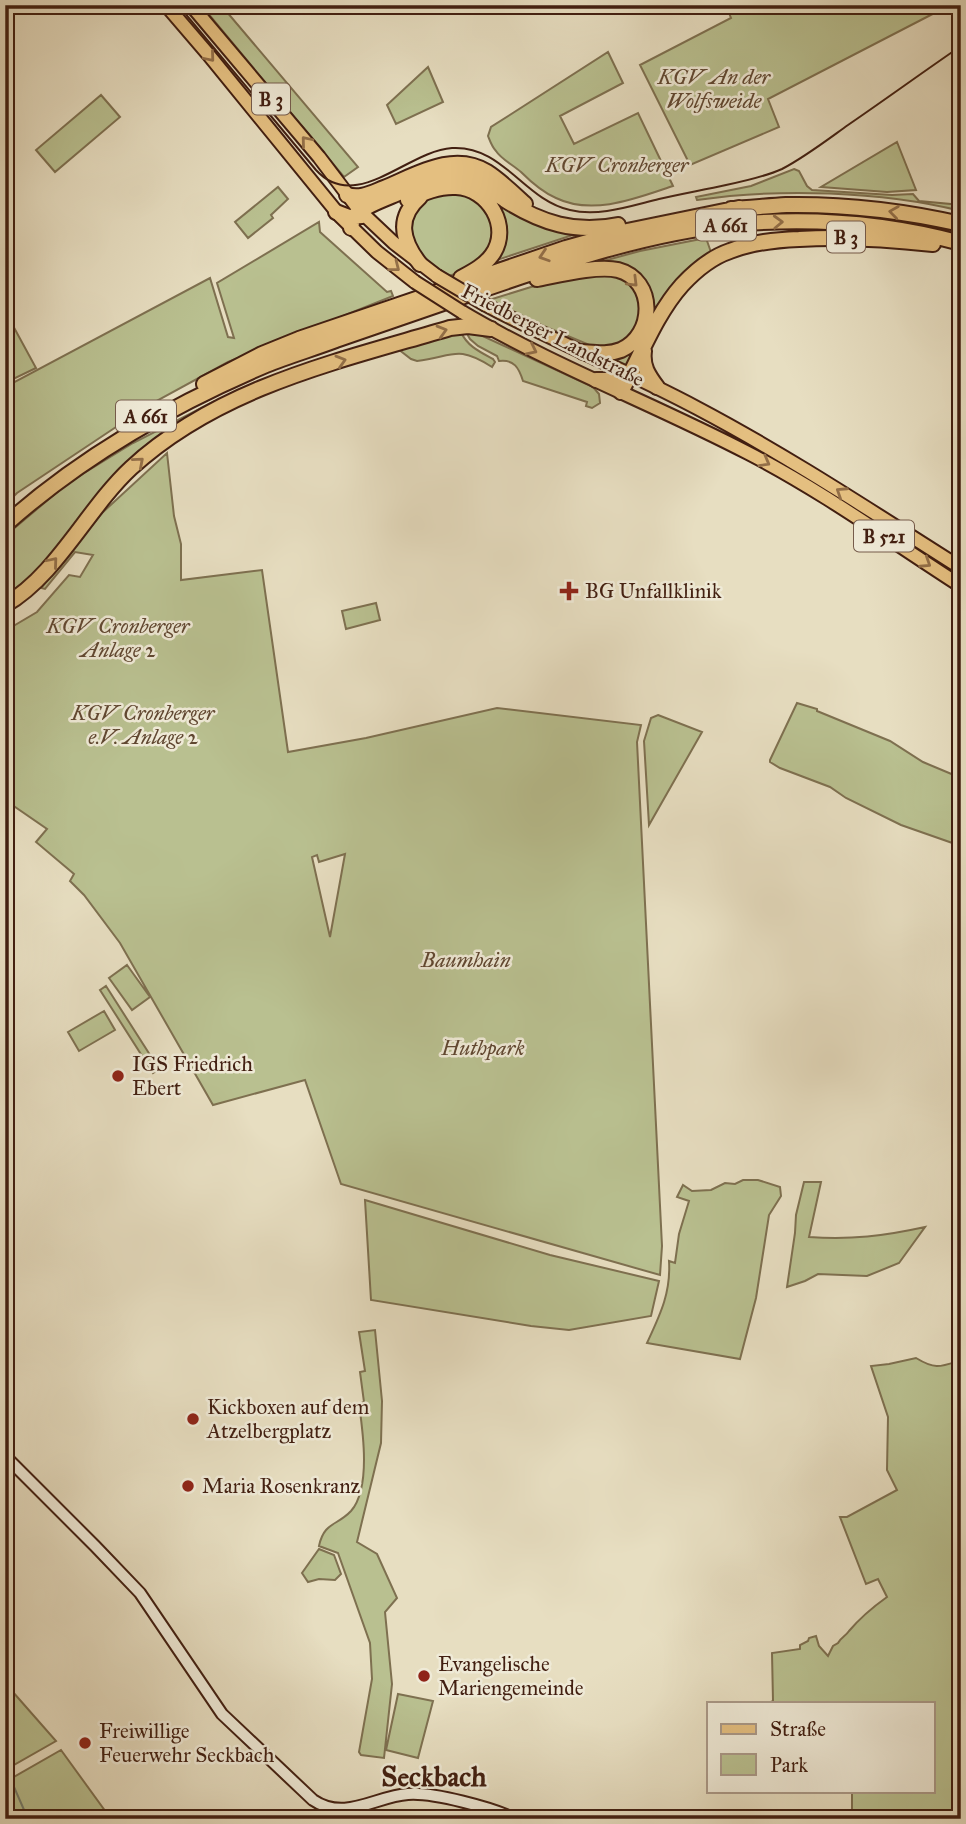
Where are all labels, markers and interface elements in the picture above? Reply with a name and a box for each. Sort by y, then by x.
one-way arrow [202,49,214,62]
park label: KGV An der Wolfsweide [657,64,771,114]
road number: B 3 [252,83,290,114]
one-way arrow [301,136,314,149]
park label: KGV Cronberger [544,152,690,178]
one-way arrow [888,205,900,220]
road number: A 661 [696,210,756,241]
one-way arrow [773,214,784,229]
road number: B 3 [827,221,865,252]
one-way arrow [538,248,550,262]
one-way arrow [388,258,400,271]
one-way arrow [625,273,638,286]
street label: Friedberger Landstraße [457,278,649,392]
one-way arrow [436,325,448,339]
one-way arrow [525,342,537,356]
one-way arrow [334,355,346,369]
road number: A 661 [116,400,176,432]
one-way arrow [757,454,770,467]
one-way arrow [131,458,144,470]
one-way arrow [836,487,849,500]
road number: B 521 [854,520,914,552]
one-way arrow [918,555,931,568]
one-way arrow [45,557,57,570]
place label: BG Unfallklinik [585,578,722,604]
marker: BG Unfallklinik [559,581,579,601]
park label: KGV Cronberger Anlage 2 [45,613,191,663]
park label: KGV Cronberger e.V. Anlage 2 [70,700,216,750]
park label: Baumhain [420,947,511,973]
park label: Huthpark [440,1035,525,1061]
place label: IGS Friedrich Ebert [132,1051,253,1101]
marker: IGS Friedrich Ebert [110,1068,126,1084]
place label: Kickboxen auf dem Atzelbergplatz [206,1394,370,1444]
marker: Kickboxen auf dem Atzelbergplatz [185,1411,201,1427]
place label: Maria Rosenkranz [202,1473,361,1499]
marker: Maria Rosenkranz [180,1478,196,1494]
place label: Evangelische Mariengemeinde [438,1651,584,1701]
marker: Evangelische Mariengemeinde [416,1668,432,1684]
legend [707,1702,934,1792]
text: Straße [770,1716,826,1742]
place label: Freiwillige Feuerwehr Seckbach [99,1718,275,1768]
marker: Freiwillige Feuerwehr Seckbach [77,1735,93,1751]
text: Park [770,1752,808,1778]
district label: Seckbach [381,1759,487,1794]

